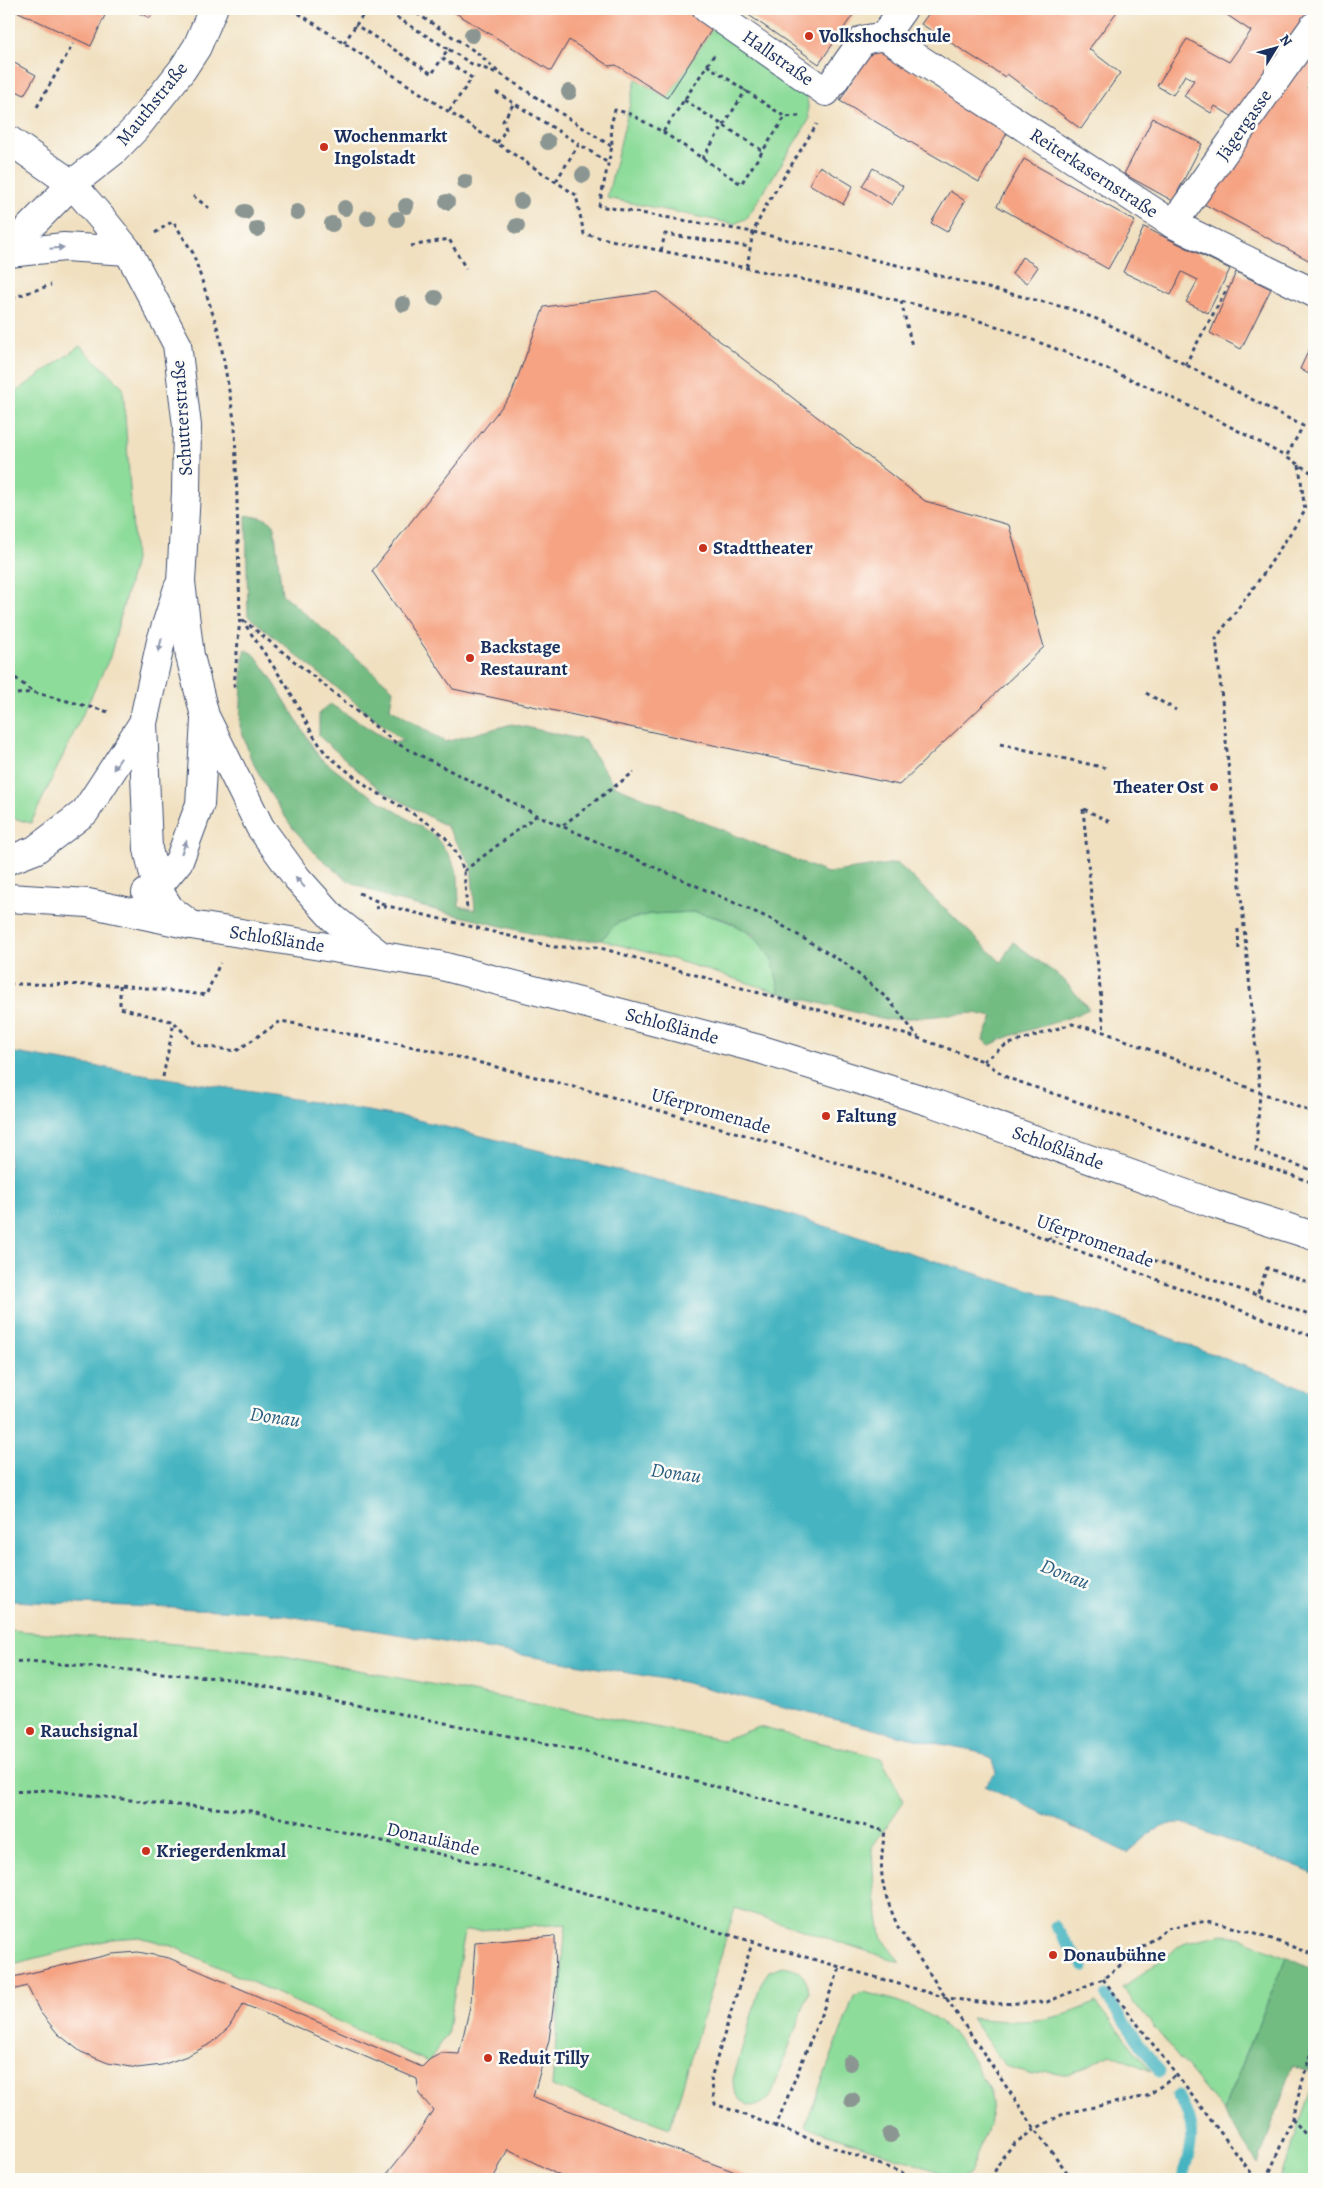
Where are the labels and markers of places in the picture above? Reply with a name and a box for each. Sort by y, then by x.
place label: Volkshochschule [818,23,951,49]
marker: Volkshochschule [803,30,815,42]
place label: Wochenmarkt Ingolstadt [333,123,448,171]
marker: Wochenmarkt Ingolstadt [318,141,330,153]
place label: Stadttheater [713,535,813,561]
marker: Stadttheater [697,542,709,554]
place label: Backstage Restaurant [480,634,568,682]
marker: Backstage Restaurant [464,652,476,664]
place label: Theater Ost [1113,774,1205,800]
marker: Theater Ost [1208,781,1220,793]
place label: Faltung [836,1103,897,1129]
marker: Faltung [820,1110,832,1122]
place label: Rauchsignal [40,1718,138,1744]
marker: Rauchsignal [24,1725,36,1737]
place label: Kriegerdenkmal [156,1838,286,1864]
marker: Kriegerdenkmal [140,1845,152,1857]
place label: Donaubühne [1063,1942,1166,1968]
marker: Donaubühne [1047,1949,1059,1961]
place label: Reduit Tilly [498,2045,590,2071]
marker: Reduit Tilly [482,2052,494,2064]

